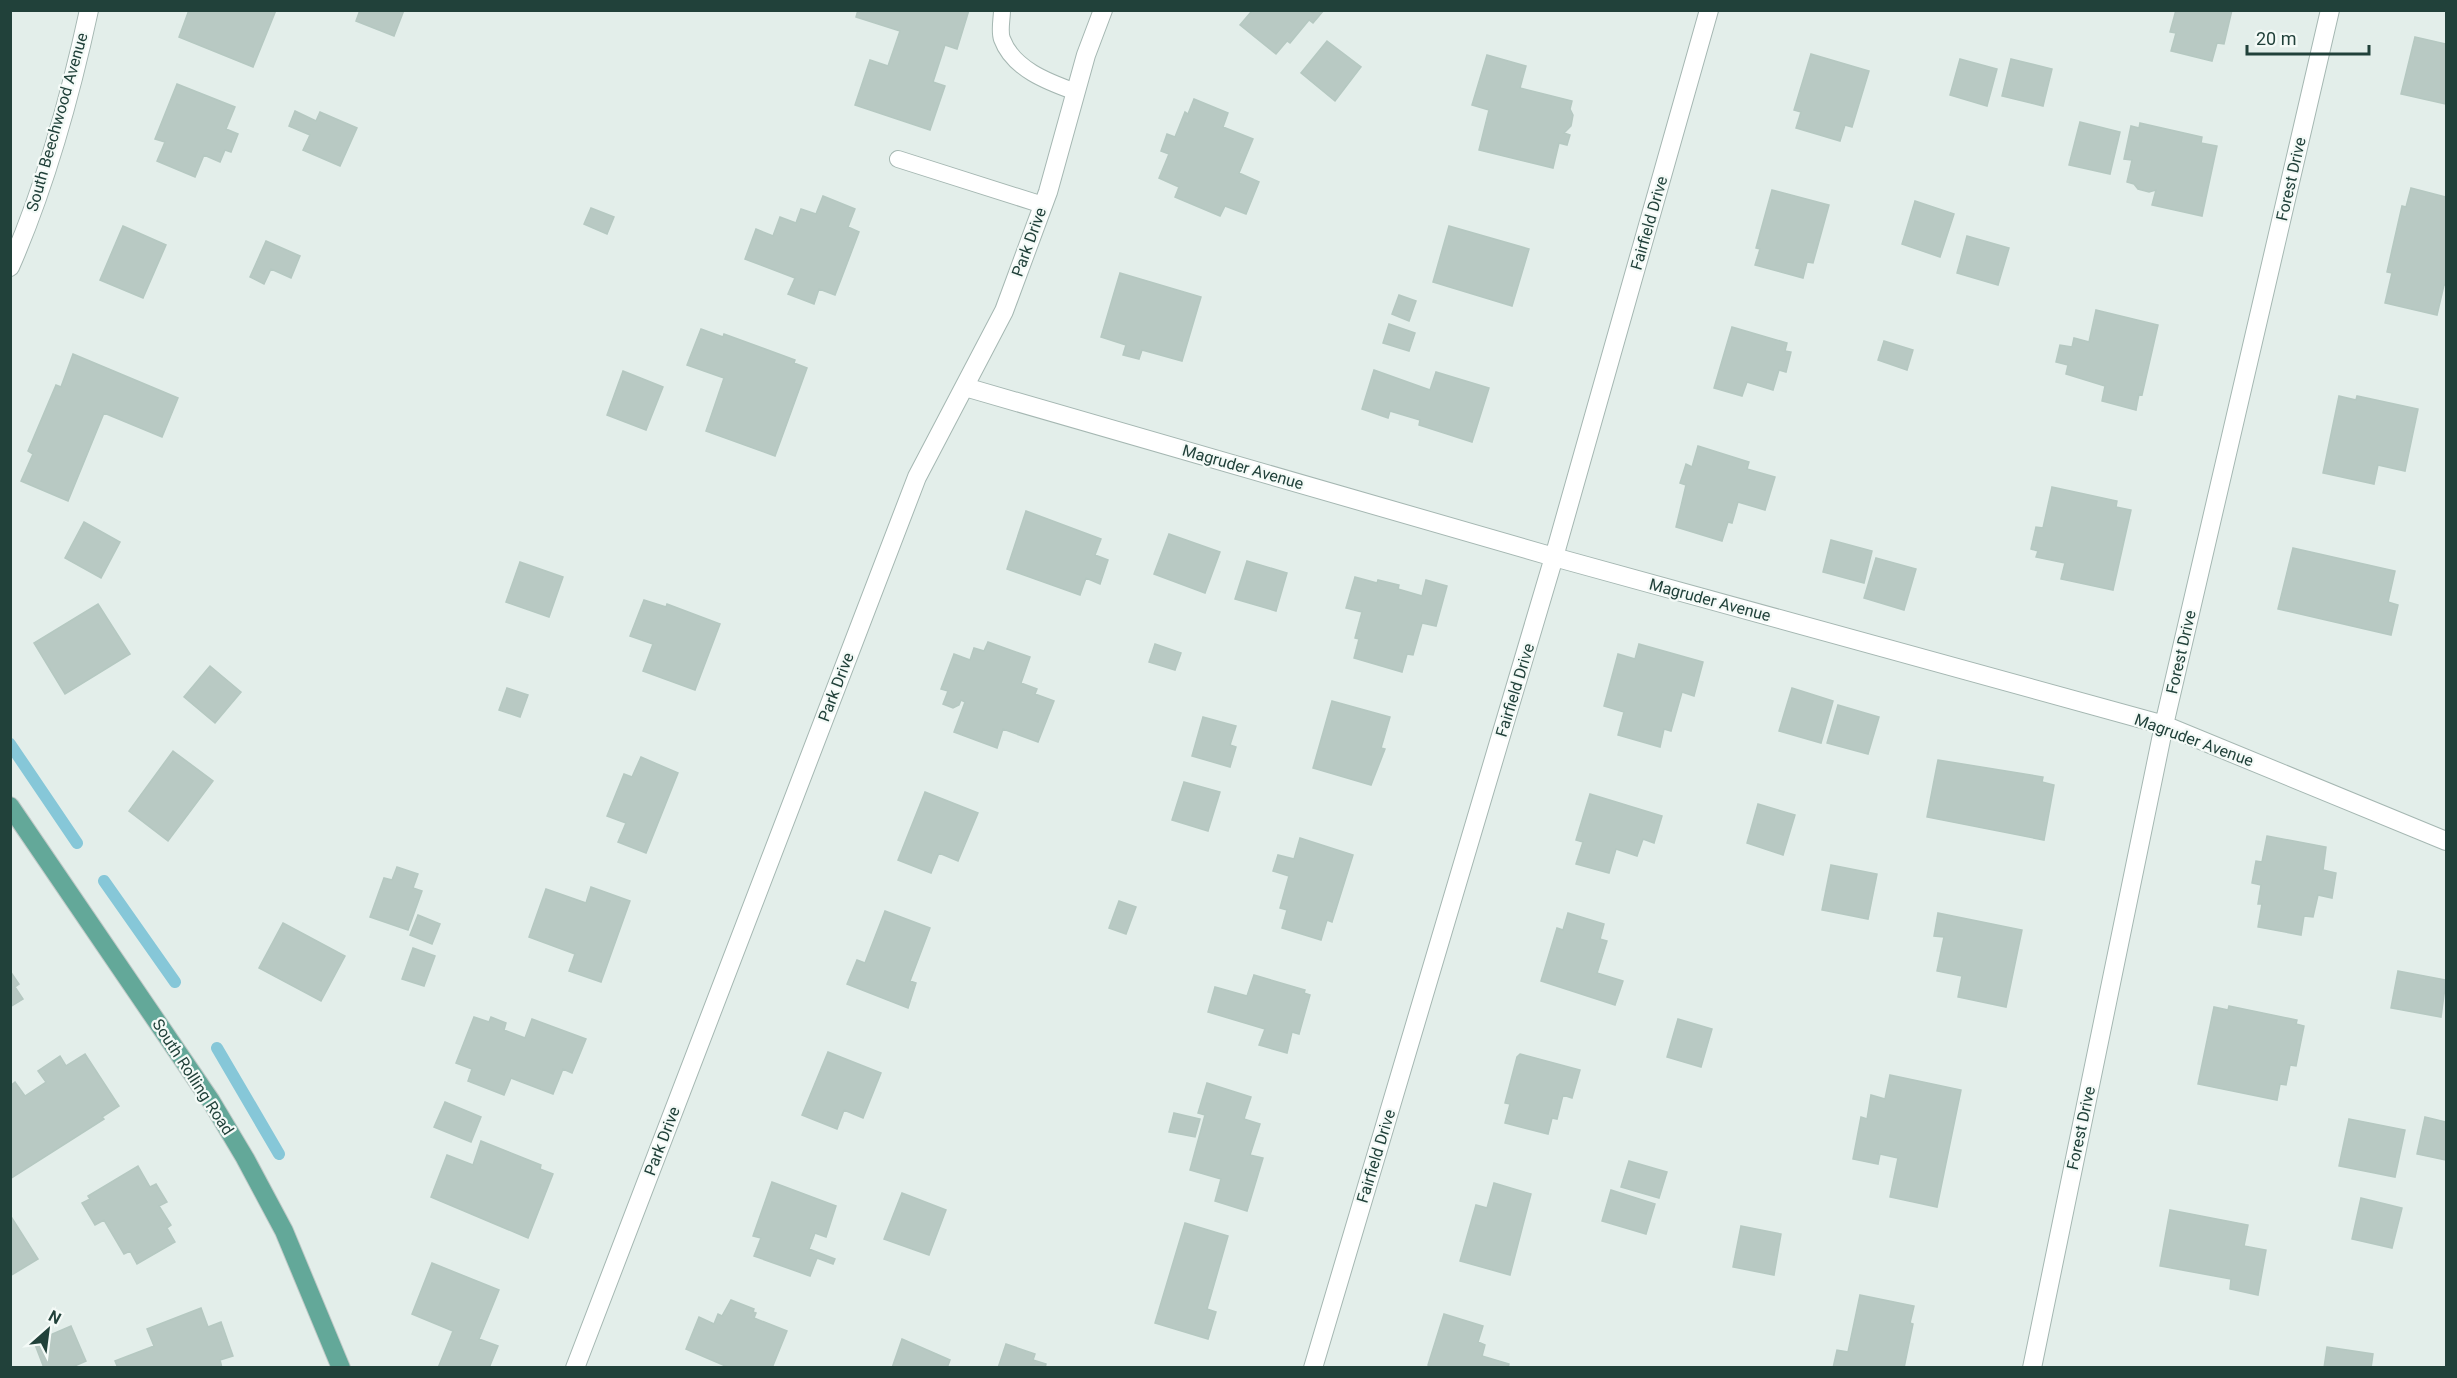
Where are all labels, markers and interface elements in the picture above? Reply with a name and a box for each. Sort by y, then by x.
scale bar [2247,18,2368,56]
text: 20 m [2256,28,2296,49]
street label: South Beechwood Avenue [22,30,92,214]
street label: Forest Drive [2272,135,2310,223]
street label: Fairfield Drive [1627,174,1671,272]
street label: Park Drive [1008,205,1050,279]
street label: Magruder Avenue [1180,441,1306,493]
street label: Magruder Avenue [1647,575,1773,625]
street label: Forest Drive [2162,608,2200,696]
street label: Fairfield Drive [1492,641,1538,739]
street label: Park Drive [814,650,858,724]
street label: Magruder Avenue [2132,710,2256,770]
street label: South Rolling Road [148,1015,238,1139]
street label: Forest Drive [2063,1084,2099,1172]
street label: Park Drive [640,1104,684,1178]
street label: Fairfield Drive [1353,1107,1399,1205]
north arrow [18,1300,78,1360]
text: N [45,1306,64,1328]

